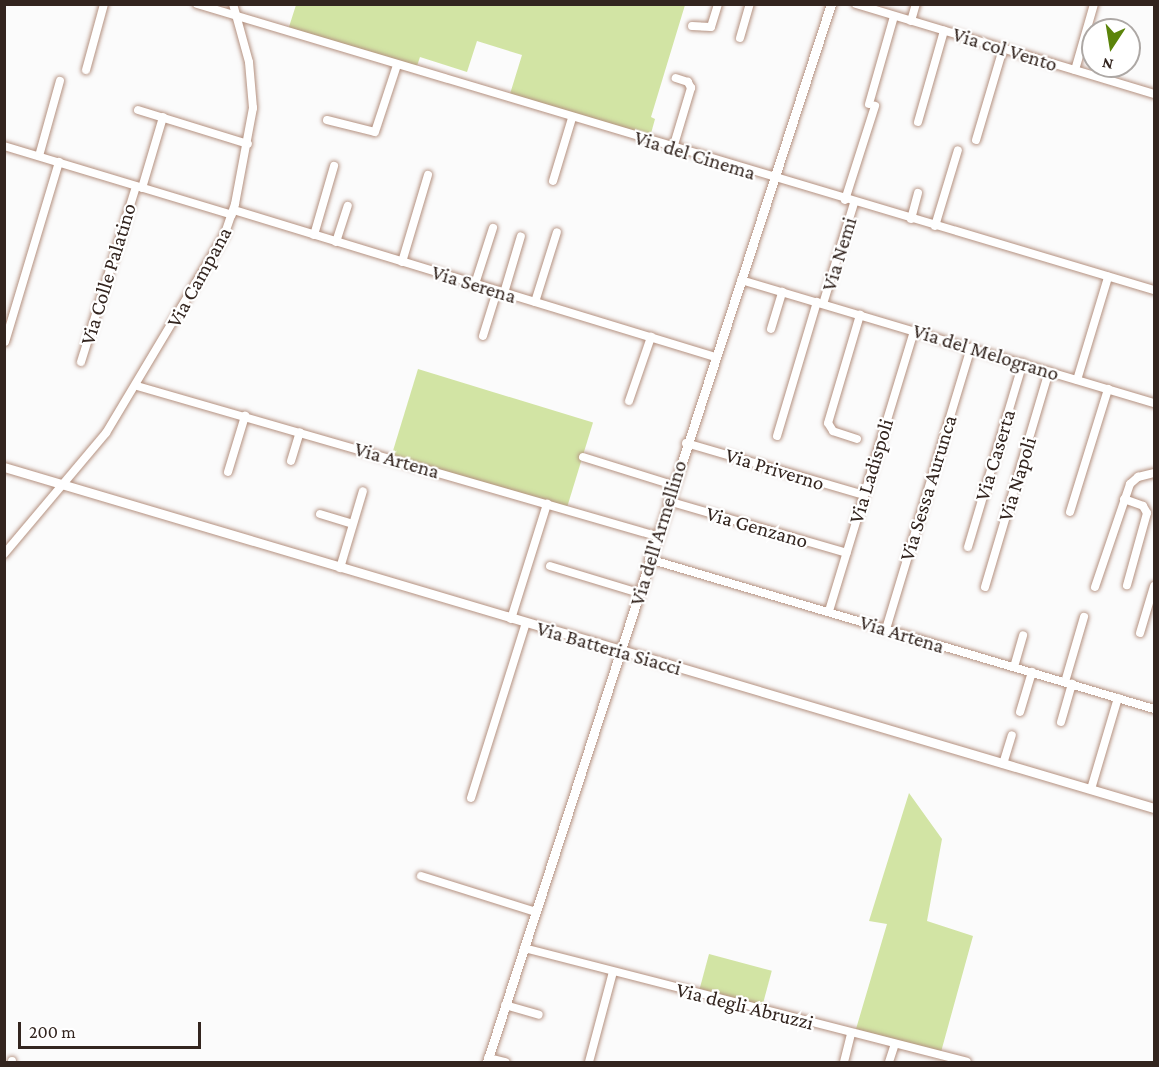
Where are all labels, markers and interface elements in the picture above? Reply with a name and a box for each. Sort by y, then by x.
north arrow [1081,18,1141,78]
street label: Via col Vento [950,21,1060,77]
text: N [1100,55,1115,74]
street label: Via del Cinema [631,125,759,185]
street label: Via Colle Palatino [74,200,142,348]
street label: Via Nemi [816,214,862,294]
street label: Via Campana [161,222,237,332]
street label: Via Serena [429,259,519,309]
street label: Via del Melograno [910,318,1062,386]
street label: Via Caserta [969,406,1021,504]
street label: Via Sessa Aurunca [894,412,962,564]
street label: Via Ladispoli [843,416,899,526]
street label: Via Napoli [992,434,1042,524]
street label: Via Artena [352,436,442,484]
street label: Via Priverno [722,442,828,496]
street label: Via dell'Armellino [624,457,692,609]
street label: Via Genzano [703,500,811,554]
street label: Via Artena [857,609,947,659]
street label: Via Batteria Siacci [534,615,684,681]
street label: Via degli Abruzzi [674,977,816,1035]
scale bar [21,1010,204,1048]
text: 200 m [29,1022,76,1042]

